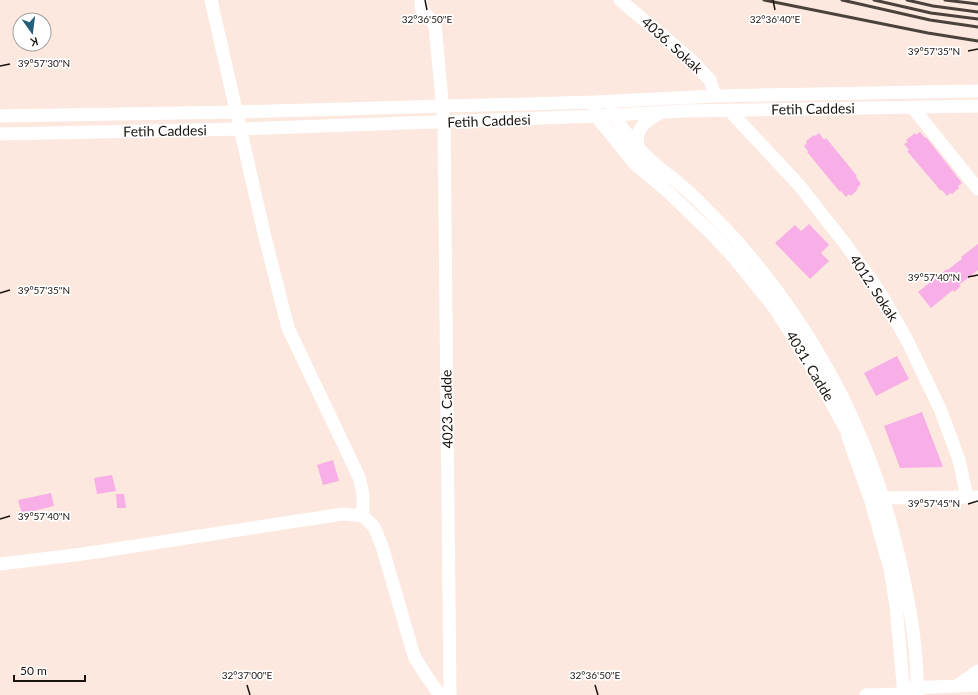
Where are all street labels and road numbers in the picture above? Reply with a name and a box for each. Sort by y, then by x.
street label: 4036. Sokak [638,13,707,77]
street label: Fetih Caddesi [771,99,855,118]
street label: Fetih Caddesi [447,111,531,130]
street label: Fetih Caddesi [123,121,207,140]
street label: 4012. Sokak [847,251,903,325]
street label: 4031. Cadde [783,328,838,404]
street label: 4023. Cadde [437,369,456,449]

